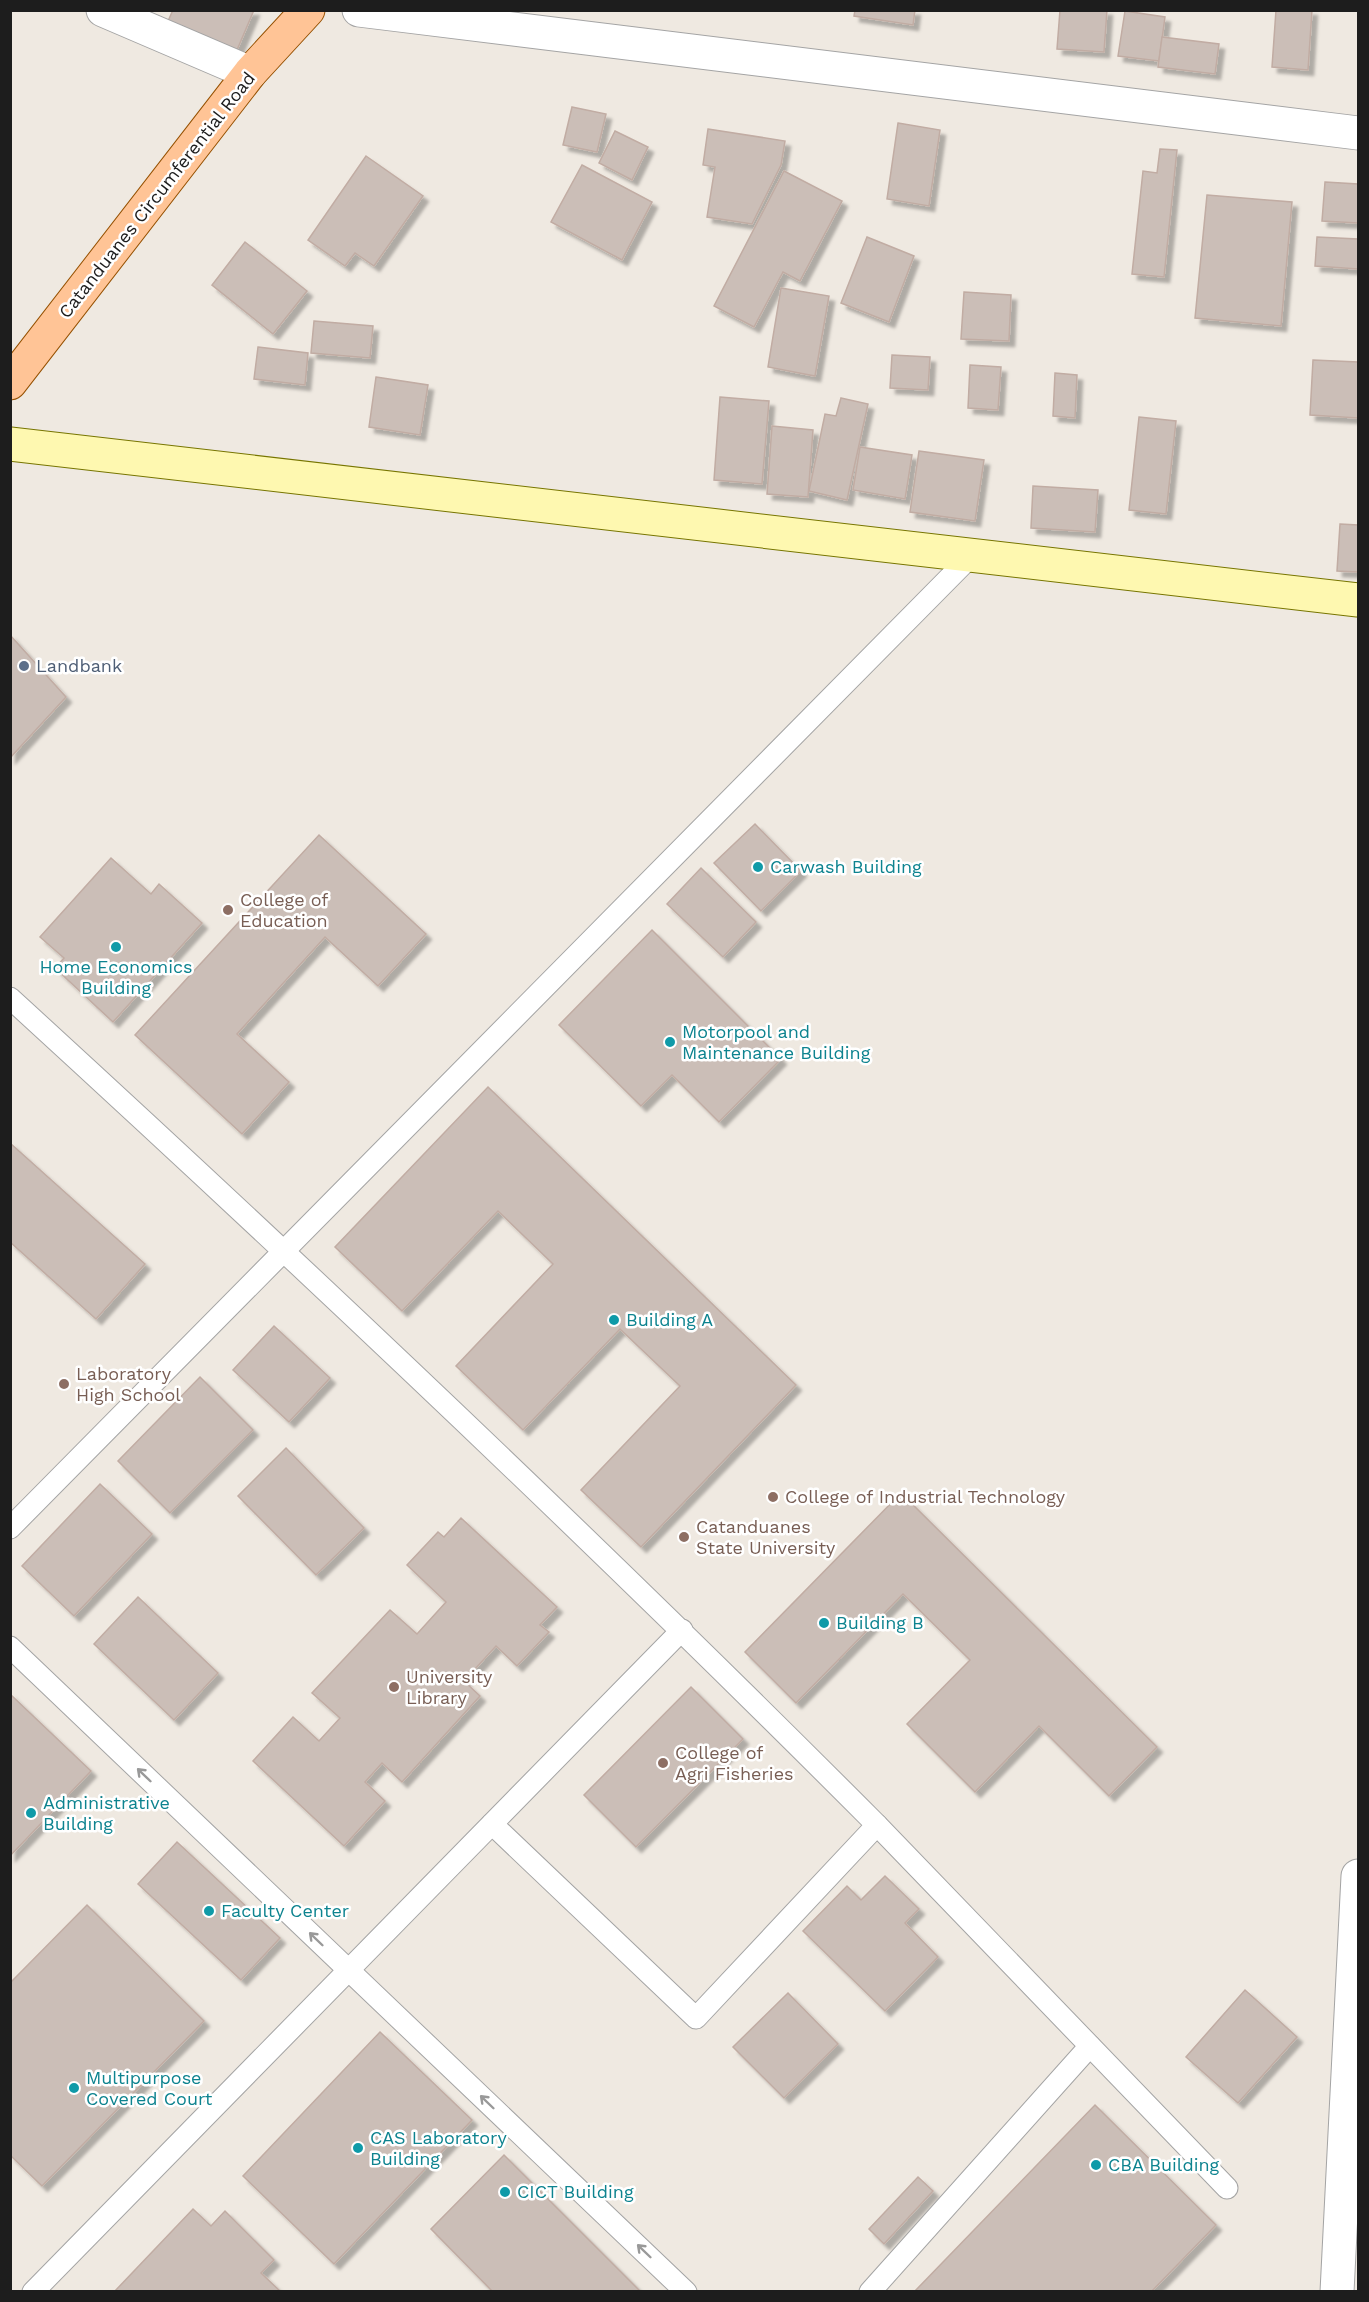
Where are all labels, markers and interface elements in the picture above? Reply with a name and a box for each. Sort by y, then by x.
street label: Catanduanes Circumferential Road [54,68,259,322]
place label: Landbank [36,655,122,676]
marker: Landbank [17,659,31,673]
place label: Carwash Building [770,856,922,877]
marker: Carwash Building [751,860,765,874]
place label: College of Education [240,889,328,931]
marker: College of Education [221,903,235,917]
marker: Home Economics Building [109,940,123,954]
place label: Home Economics Building [39,956,193,998]
place label: Motorpool and Maintenance Building [682,1021,871,1063]
marker: Motorpool and Maintenance Building [663,1035,677,1049]
place label: Building A [626,1309,713,1330]
marker: Building A [607,1313,621,1327]
place label: Laboratory High School [76,1363,181,1405]
marker: Laboratory High School [57,1377,71,1391]
place label: College of Industrial Technology [785,1486,1066,1507]
marker: College of Industrial Technology [766,1490,780,1504]
place label: Catanduanes State University [696,1516,836,1558]
marker: Catanduanes State University [677,1530,691,1544]
place label: Building B [836,1612,924,1633]
marker: Building B [817,1616,831,1630]
place label: University Library [406,1666,493,1708]
marker: University Library [387,1680,401,1694]
place label: College of Agri Fisheries [675,1742,794,1784]
marker: College of Agri Fisheries [656,1756,670,1770]
one-way arrow [137,1768,152,1782]
place label: Administrative Building [43,1792,170,1834]
marker: Administrative Building [24,1806,38,1820]
place label: Faculty Center [221,1900,349,1921]
marker: Faculty Center [202,1904,216,1918]
one-way arrow [308,1931,323,1946]
place label: Multipurpose Covered Court [86,2067,213,2109]
marker: Multipurpose Covered Court [67,2081,81,2095]
one-way arrow [480,2095,495,2109]
place label: CAS Laboratory Building [370,2127,507,2169]
marker: CAS Laboratory Building [351,2141,365,2155]
place label: CBA Building [1108,2154,1220,2175]
marker: CBA Building [1089,2158,1103,2172]
place label: CICT Building [517,2181,634,2202]
marker: CICT Building [498,2185,512,2199]
one-way arrow [636,2244,651,2258]

